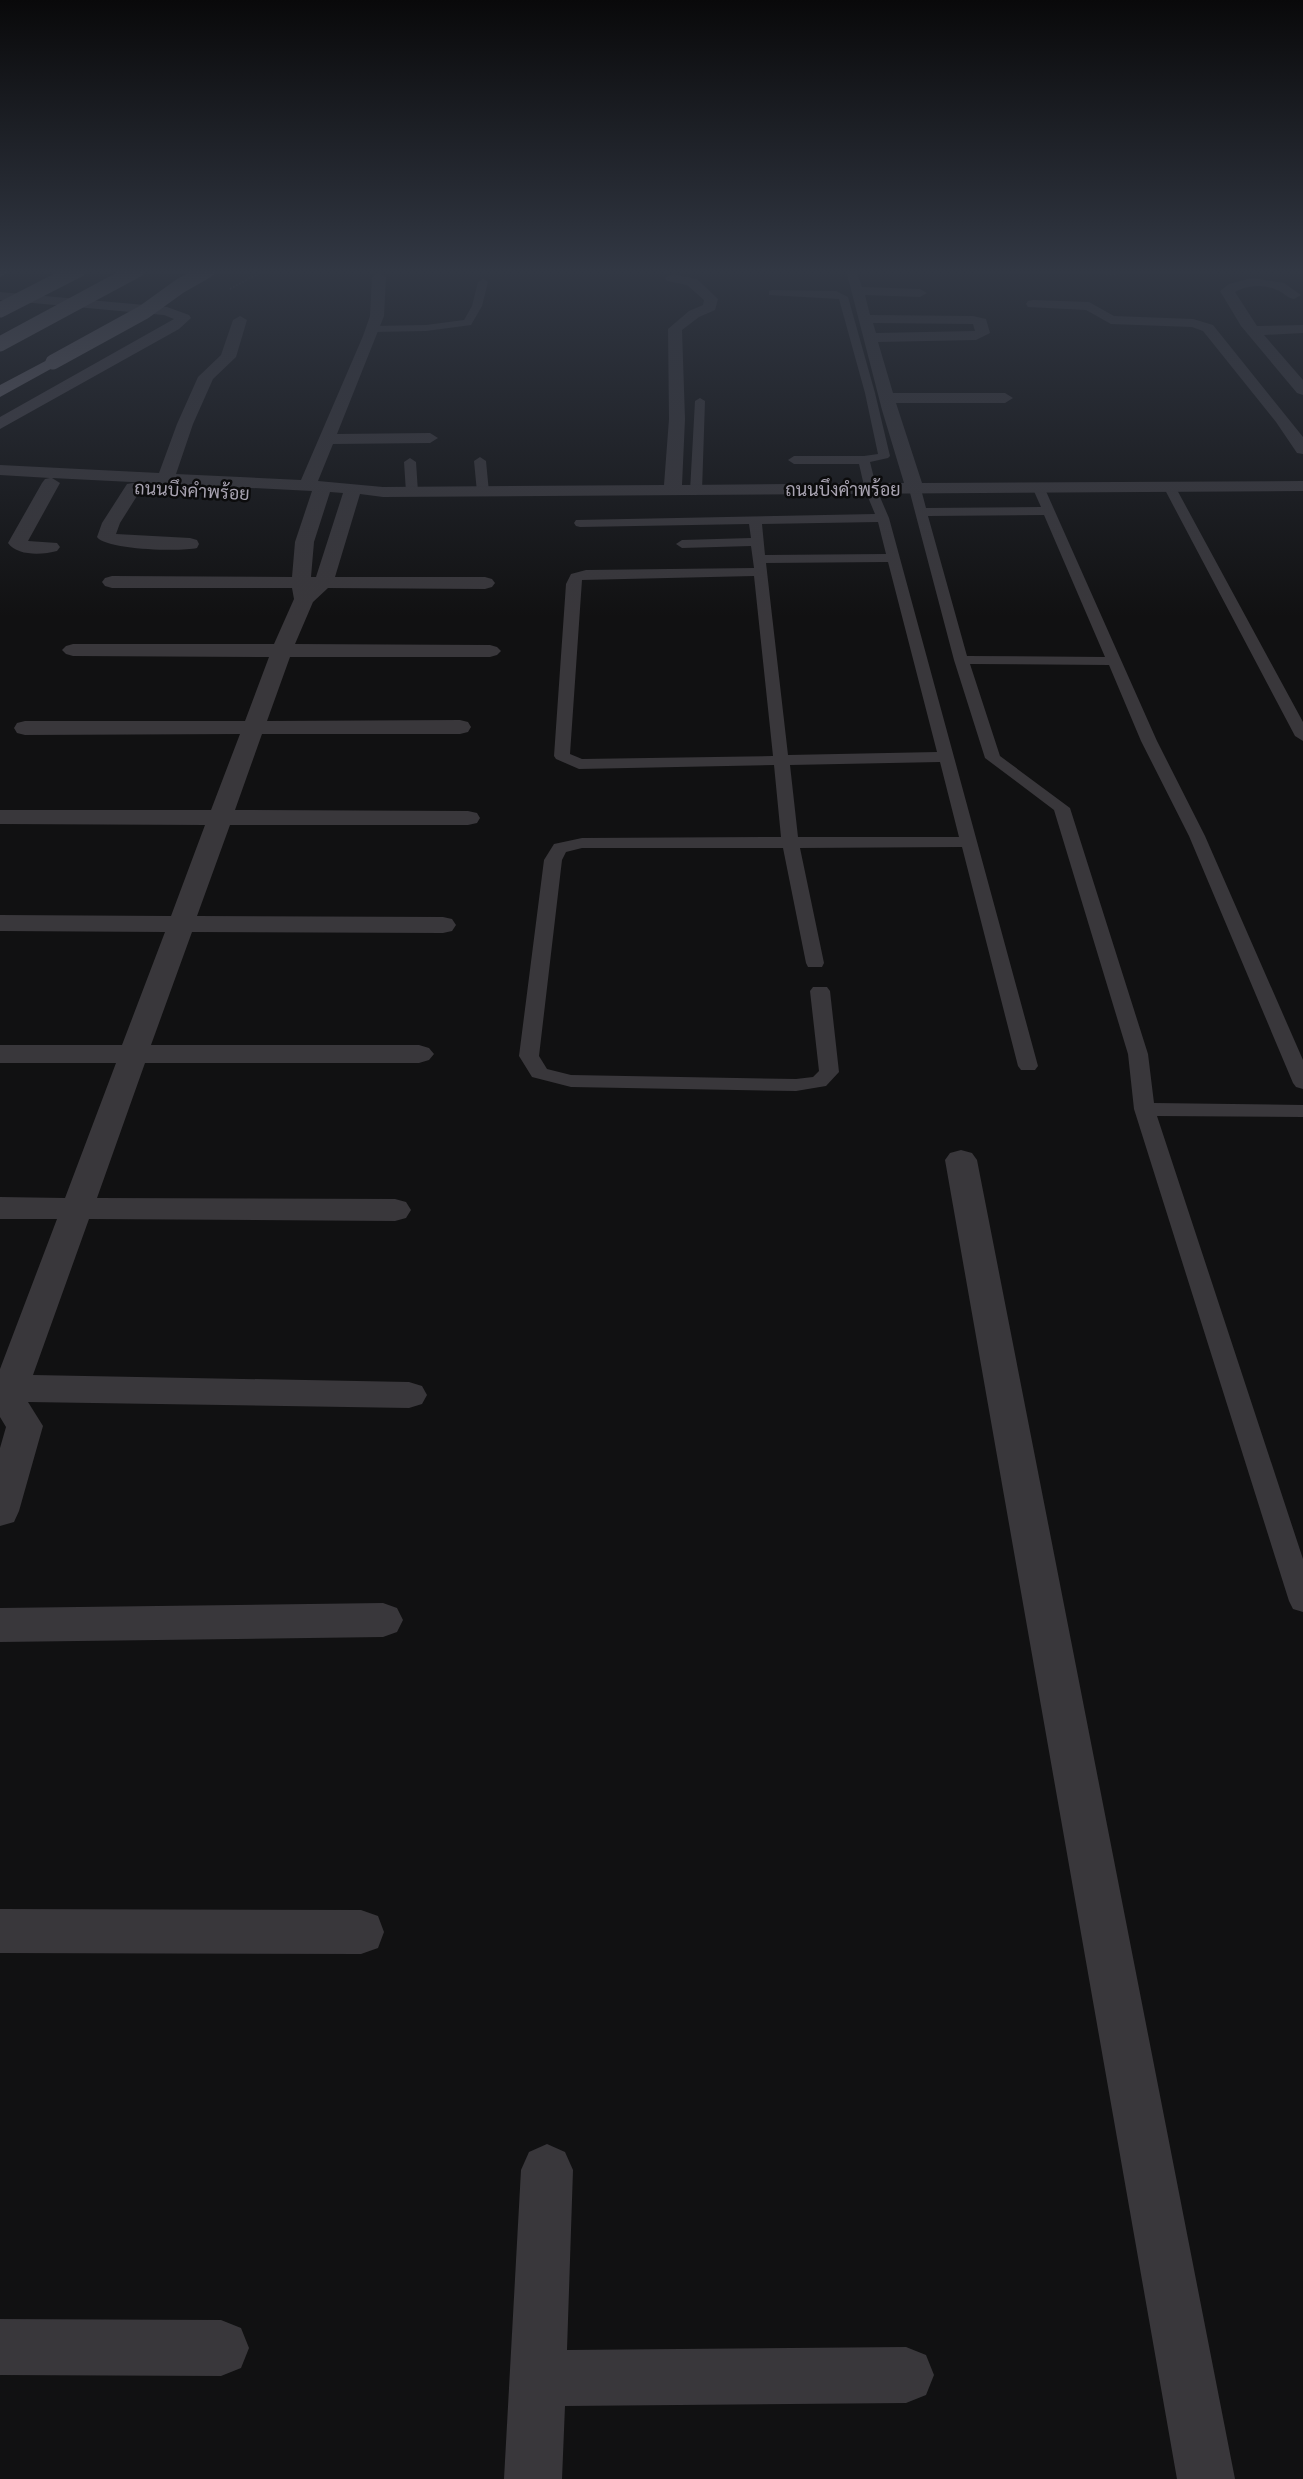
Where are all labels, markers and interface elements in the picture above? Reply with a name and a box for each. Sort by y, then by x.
street label: ถนนบึงคำพร้อย [134,475,250,507]
street label: ถนนบึงคำพร้อย [785,477,901,503]

